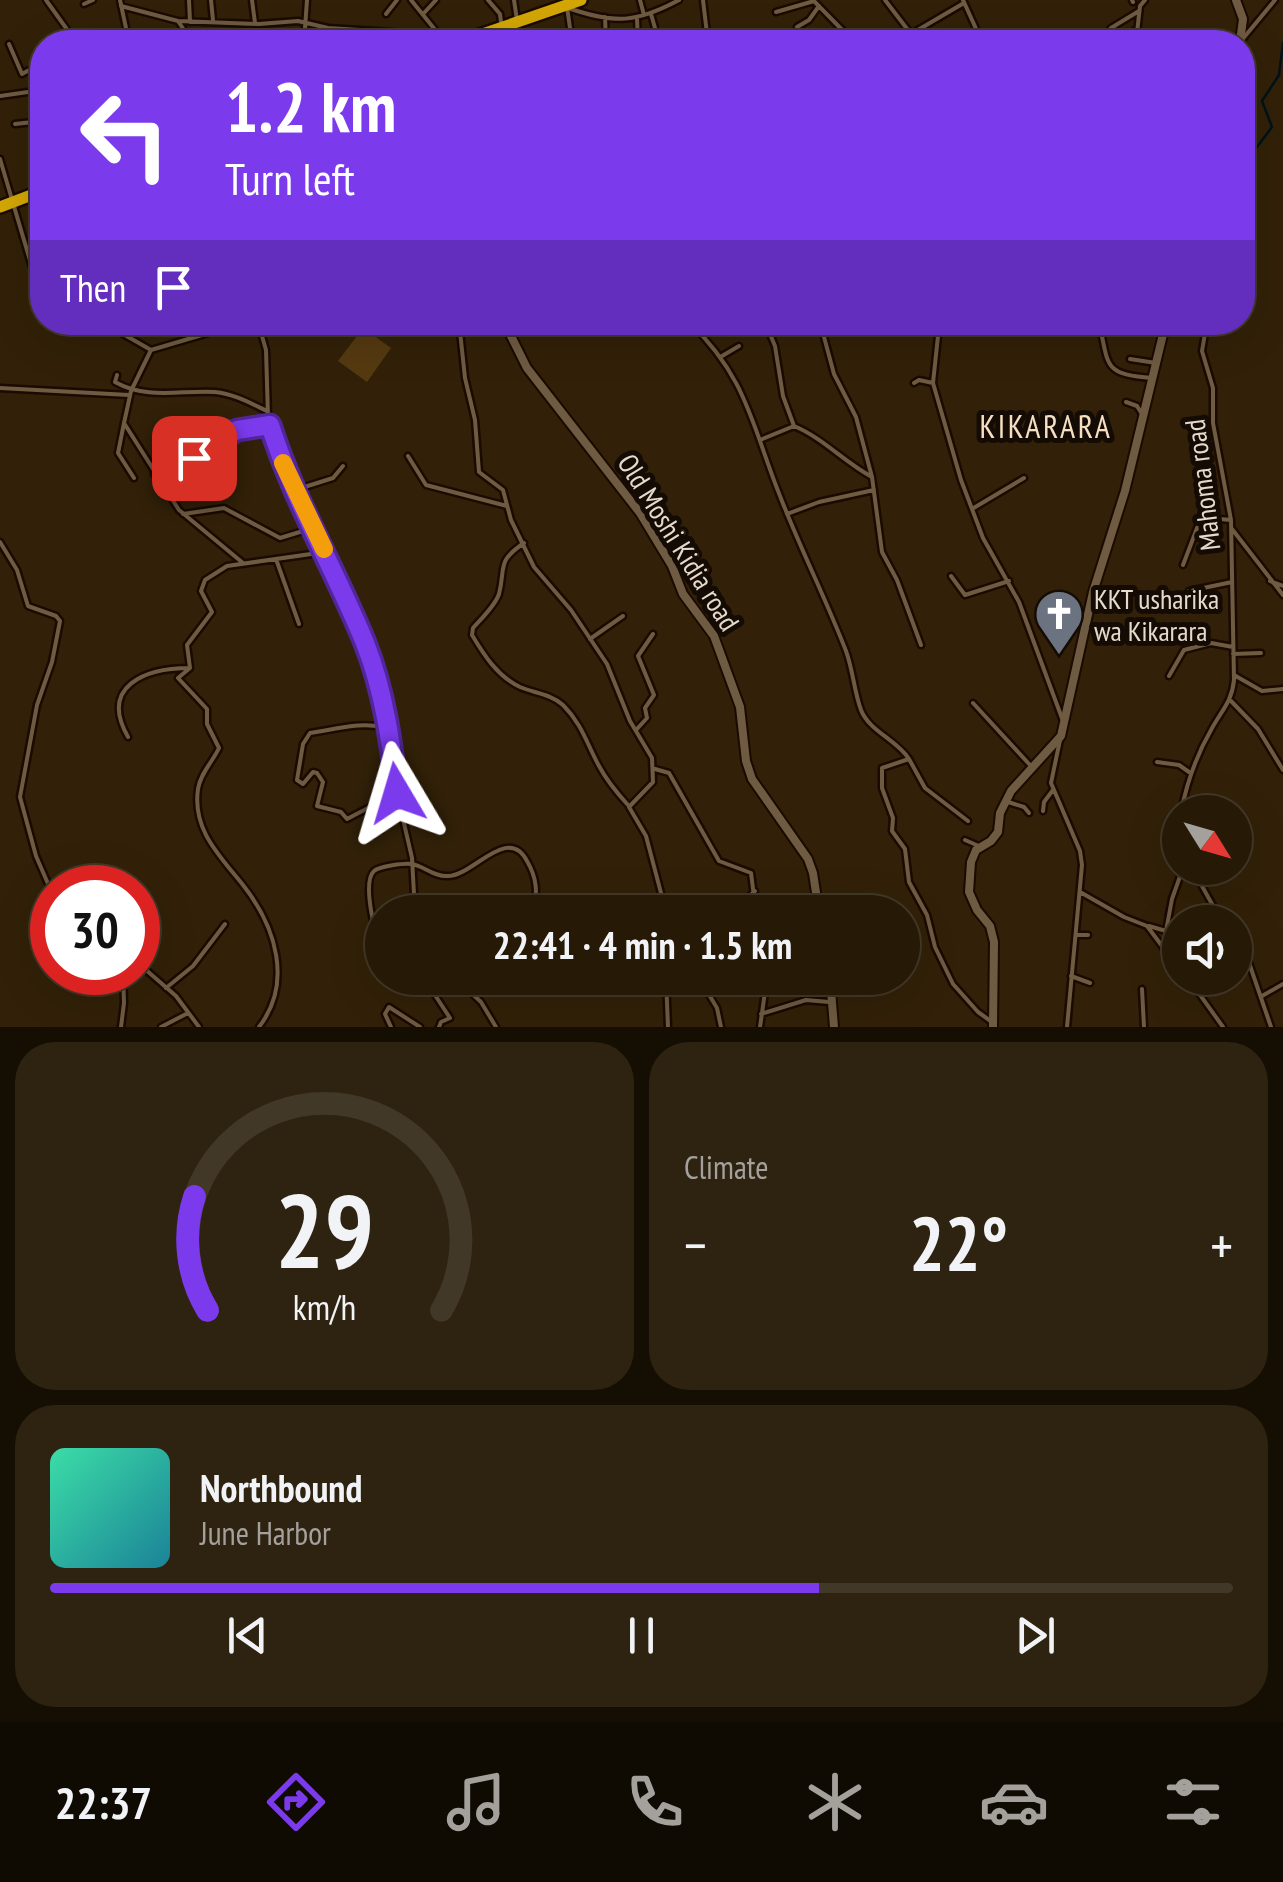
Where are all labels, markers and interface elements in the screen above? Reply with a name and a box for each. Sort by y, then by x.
text: 1.2 km [225,61,396,151]
icon: left [60,70,190,200]
text: Turn left [225,149,355,207]
icon: arrive [146,260,201,315]
text: Then [60,263,126,312]
district label: KIKARARA [980,405,1112,447]
pin [152,416,237,501]
street label: Mahoma road [1176,417,1228,553]
icon: arrive [167,431,222,486]
street label: Old Moshi Kidia road [610,447,748,637]
place label: KKT usharika wa Kikarara [1094,580,1219,649]
church icon: KKT usharika wa Kikarara [1033,588,1085,656]
position arrow [345,741,449,845]
north arrow [1162,795,1252,885]
map controls [1162,795,1252,995]
speed limit sign: 30 [30,865,160,995]
button: sound [1162,905,1252,995]
text: 22:41 · 4 min · 1.5 km [493,920,792,969]
text: Climate [684,1146,768,1188]
text: 29 [275,1162,374,1297]
text: 22° [909,1195,1008,1292]
text: − [684,1209,707,1280]
text: + [1210,1209,1233,1280]
text: km/h [293,1284,356,1330]
text: Northbound [200,1463,362,1512]
text: June Harbor [200,1512,331,1554]
icon: previous [220,1608,275,1663]
icon: pause [614,1608,669,1663]
icon: next [1008,1608,1063,1663]
icon: directions [261,1767,331,1837]
icon: music [441,1767,511,1837]
icon: phone [620,1767,690,1837]
icon: climate [800,1767,870,1837]
icon: car [979,1767,1049,1837]
icon: filters [1158,1767,1228,1837]
text: 22:37 [55,1773,152,1831]

